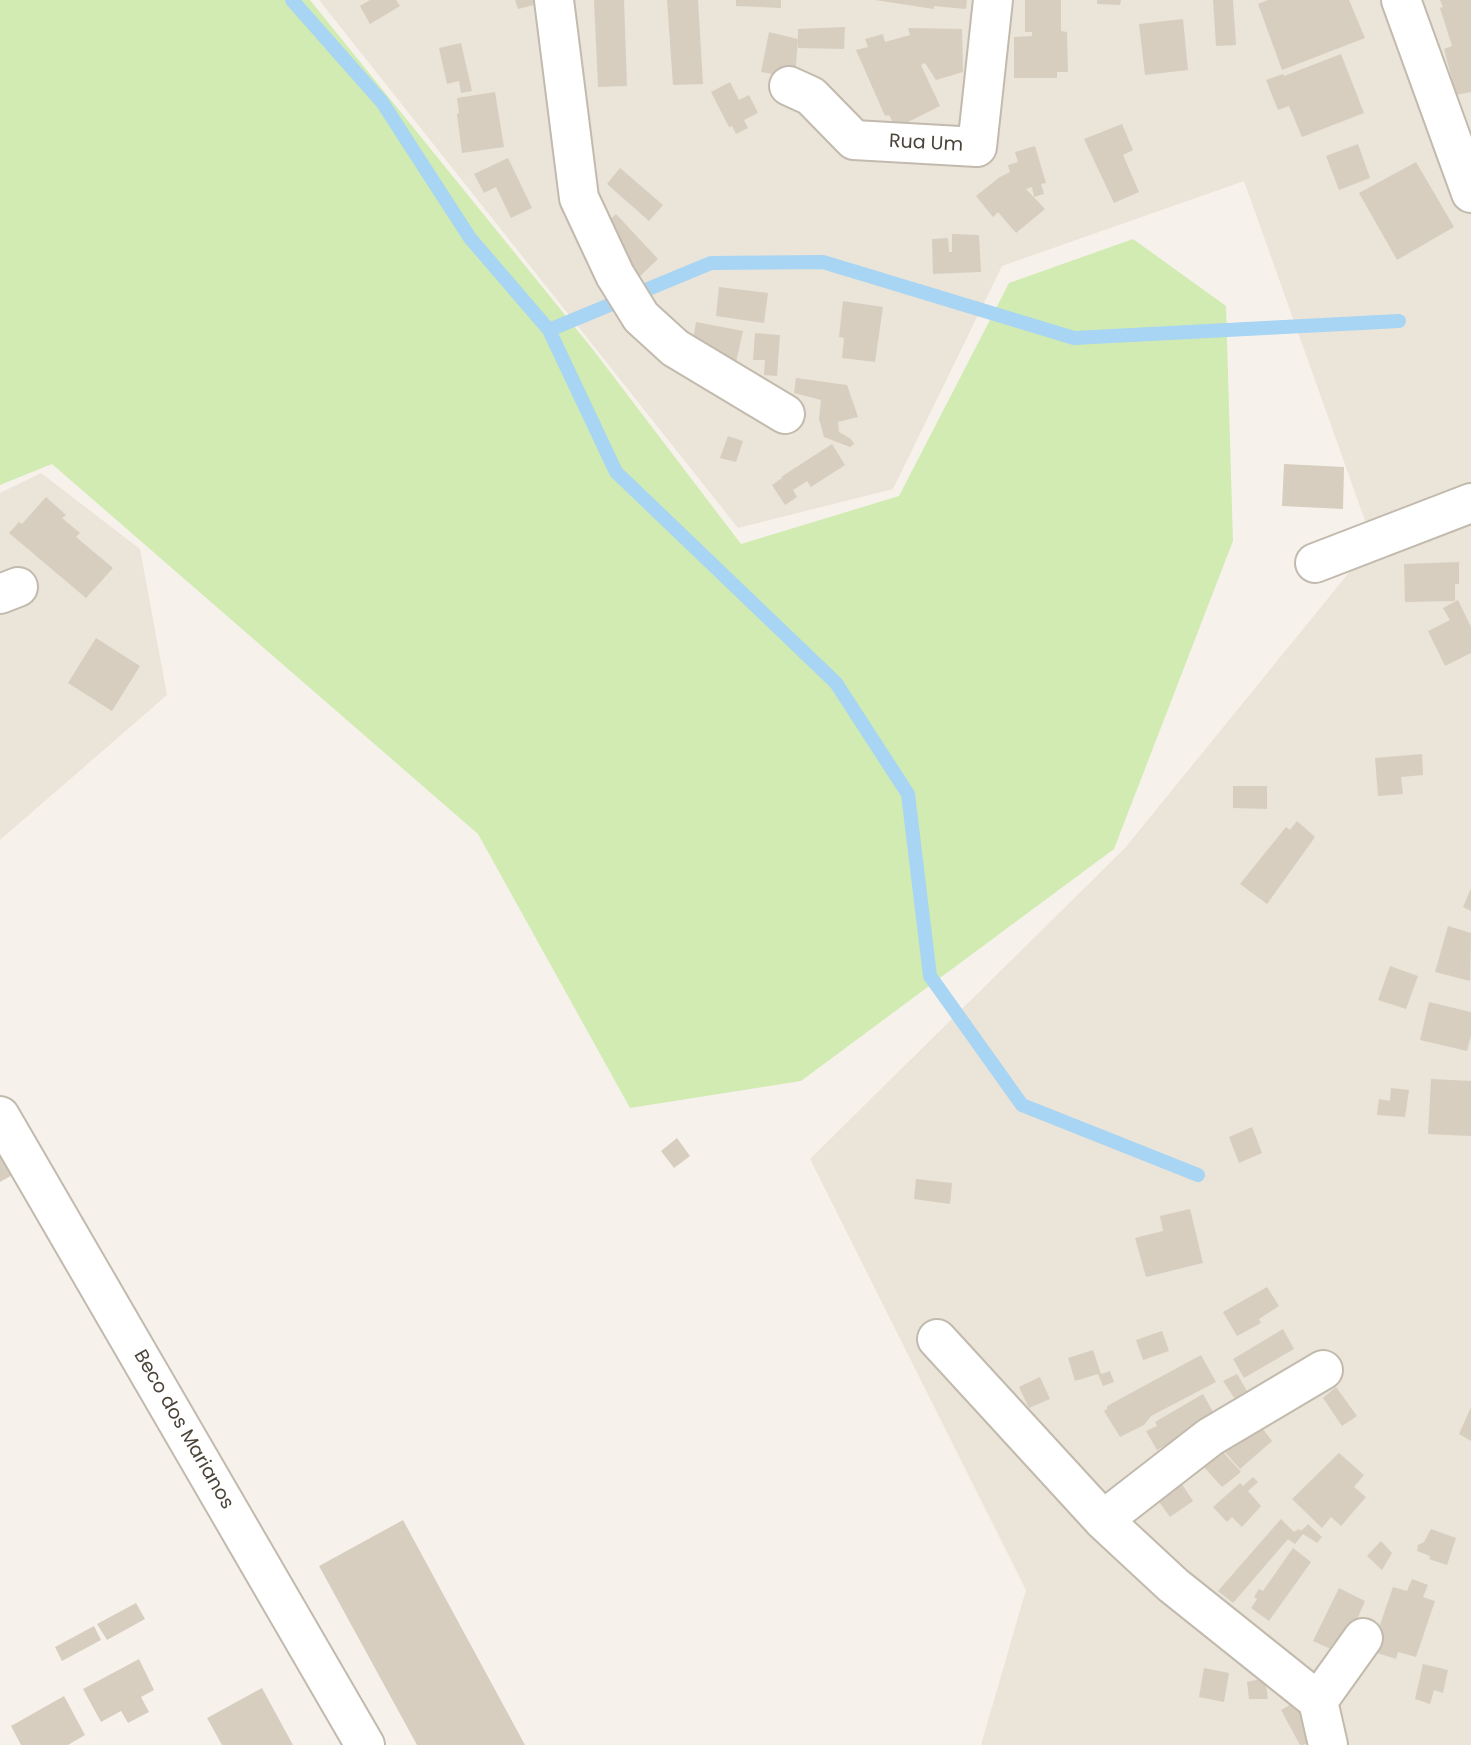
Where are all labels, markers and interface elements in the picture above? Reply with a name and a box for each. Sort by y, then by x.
street label: Rua Um [888,131,964,157]
street label: Beco dos Marianos [128,1346,238,1514]

